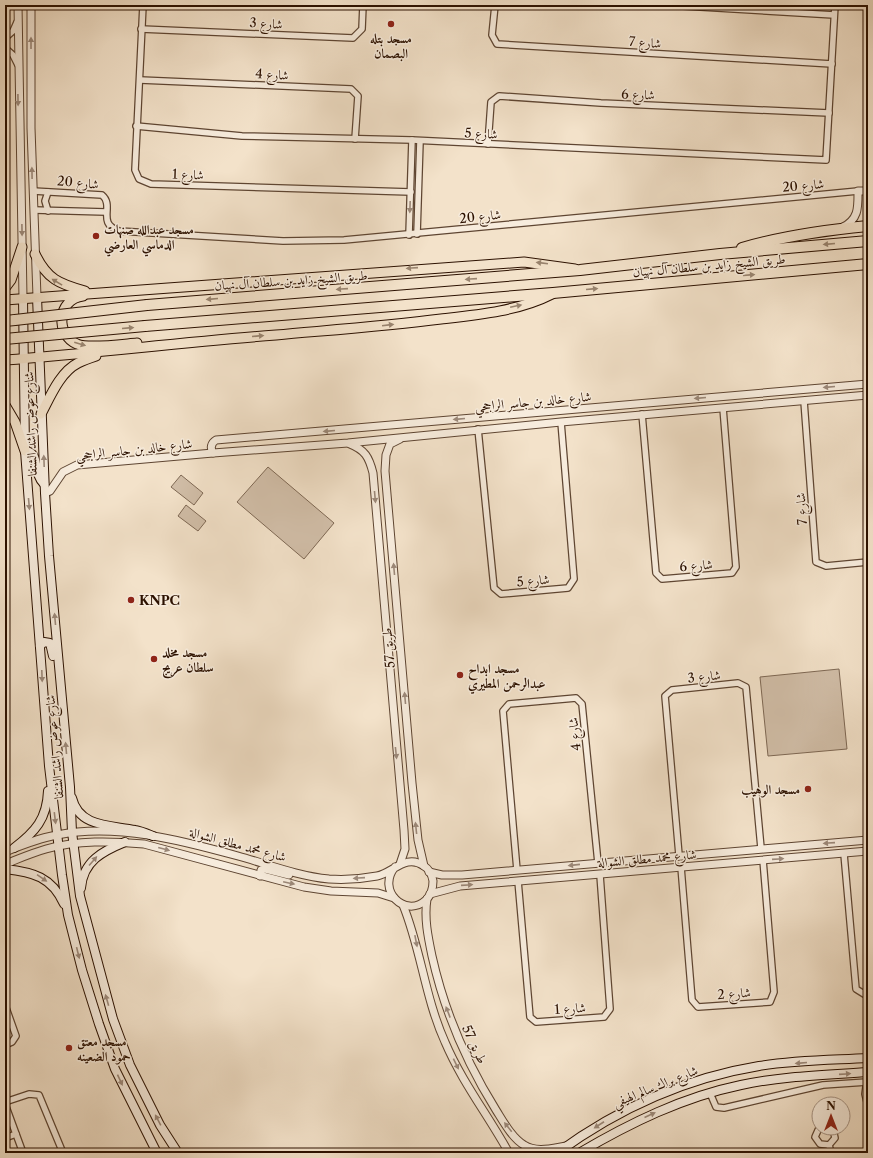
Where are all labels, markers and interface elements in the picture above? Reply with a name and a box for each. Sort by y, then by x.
street label: شارع 3 [249,14,283,36]
marker: مسجد بتله البصمان [386,19,396,29]
place label: مسجد بتله البصمان [370,30,412,62]
street label: شارع 7 [628,33,662,55]
one-way arrow [28,36,34,49]
street label: شارع 4 [255,65,289,87]
street label: شارع 6 [621,85,655,107]
one-way arrow [15,94,22,106]
street label: شارع 5 [464,124,498,146]
street label: شارع 1 [172,165,204,187]
one-way arrow [29,167,36,179]
street label: شارع 20 [56,172,100,196]
street label: شارع 20 [781,175,825,199]
one-way arrow [407,201,414,213]
street label: شارع 20 [458,206,502,230]
place label: مسجد عبدالله صنهات الدماسي العارضي [104,221,194,257]
one-way arrow [19,224,25,237]
marker: مسجد عبدالله صنهات الدماسي العارضي [91,231,101,241]
one-way arrow [823,241,835,248]
street label: طريق الشيخ زايد بن سلطان آل نهيان [632,250,786,284]
one-way arrow [536,260,548,266]
one-way arrow [406,265,418,272]
street label: طريق الشيخ زايد بن سلطان آل نهيان [214,267,368,297]
one-way arrow [743,271,755,278]
one-way arrow [465,275,477,282]
one-way arrow [51,278,63,285]
one-way arrow [336,285,348,292]
one-way arrow [586,286,598,293]
one-way arrow [206,295,218,302]
one-way arrow [510,303,522,309]
one-way arrow [382,322,394,328]
one-way arrow [121,324,134,331]
one-way arrow [252,333,264,340]
one-way arrow [74,341,86,347]
street label: شارع عوض راشد الشنفا [20,371,44,476]
one-way arrow [823,384,835,391]
street label: شارع خالد بن جاسر الراجحي [474,388,592,419]
one-way arrow [694,395,706,402]
one-way arrow [452,416,465,423]
one-way arrow [323,427,335,434]
street label: شارع خالد بن جاسر الراجحي [75,435,193,468]
one-way arrow [40,455,47,467]
one-way arrow [371,491,378,504]
street label: شارع 7 [792,492,814,526]
one-way arrow [26,498,33,510]
street label: شارع 6 [679,556,714,578]
one-way arrow [390,563,397,575]
street label: شارع 5 [516,571,551,593]
place label: KNPC [139,592,180,608]
marker: KNPC [126,595,136,605]
one-way arrow [52,613,58,625]
street label: طريق 57 [378,627,399,669]
place label: مسجد مخلد سلطان عريج [162,644,214,679]
marker: مسجد مخلد سلطان عريج [149,654,159,664]
place label: مسجد ابداح عبدالرحمن المطيري [468,660,545,695]
street label: شارع 3 [687,666,722,690]
one-way arrow [38,670,45,682]
marker: مسجد ابداح عبدالرحمن المطيري [455,670,465,680]
one-way arrow [401,692,408,704]
street label: شارع عوض راشد الشنفا [41,694,71,800]
street label: شارع 4 [564,716,588,752]
one-way arrow [63,742,70,754]
one-way arrow [393,747,400,759]
place label: مسجد الوهيب [741,781,800,798]
marker: مسجد الوهيب [803,784,813,794]
one-way arrow [52,812,59,825]
one-way arrow [413,822,420,834]
street label: شارع محمد مطلق الشوالة [186,823,288,868]
one-way arrow [823,839,835,846]
street label: شارع محمد مطلق الشوالة [596,846,697,874]
one-way arrow [157,847,170,853]
one-way arrow [772,855,784,862]
one-way arrow [88,856,97,866]
one-way arrow [568,862,580,868]
one-way arrow [37,874,47,882]
one-way arrow [353,874,365,881]
one-way arrow [283,881,295,887]
one-way arrow [461,882,473,889]
one-way arrow [413,935,419,947]
one-way arrow [75,947,81,959]
street label: شارع 2 [717,984,752,1006]
one-way arrow [104,994,110,1006]
street label: شارع 1 [554,999,587,1021]
one-way arrow [444,1006,450,1018]
street label: طريق 57 [458,1022,491,1066]
place label: مسجد معتق حمود الضعينه [77,1033,131,1065]
marker: مسجد معتق حمود الضعينه [64,1043,74,1053]
one-way arrow [453,1059,459,1070]
one-way arrow [795,1059,807,1066]
street label: شارع براك سالم الهيفي [610,1062,702,1116]
one-way arrow [839,1070,851,1077]
one-way arrow [117,1075,123,1086]
north arrow [811,1096,851,1136]
text: N [826,1099,836,1113]
one-way arrow [645,1112,656,1118]
one-way arrow [155,1114,161,1125]
one-way arrow [594,1121,604,1129]
one-way arrow [503,1122,512,1133]

